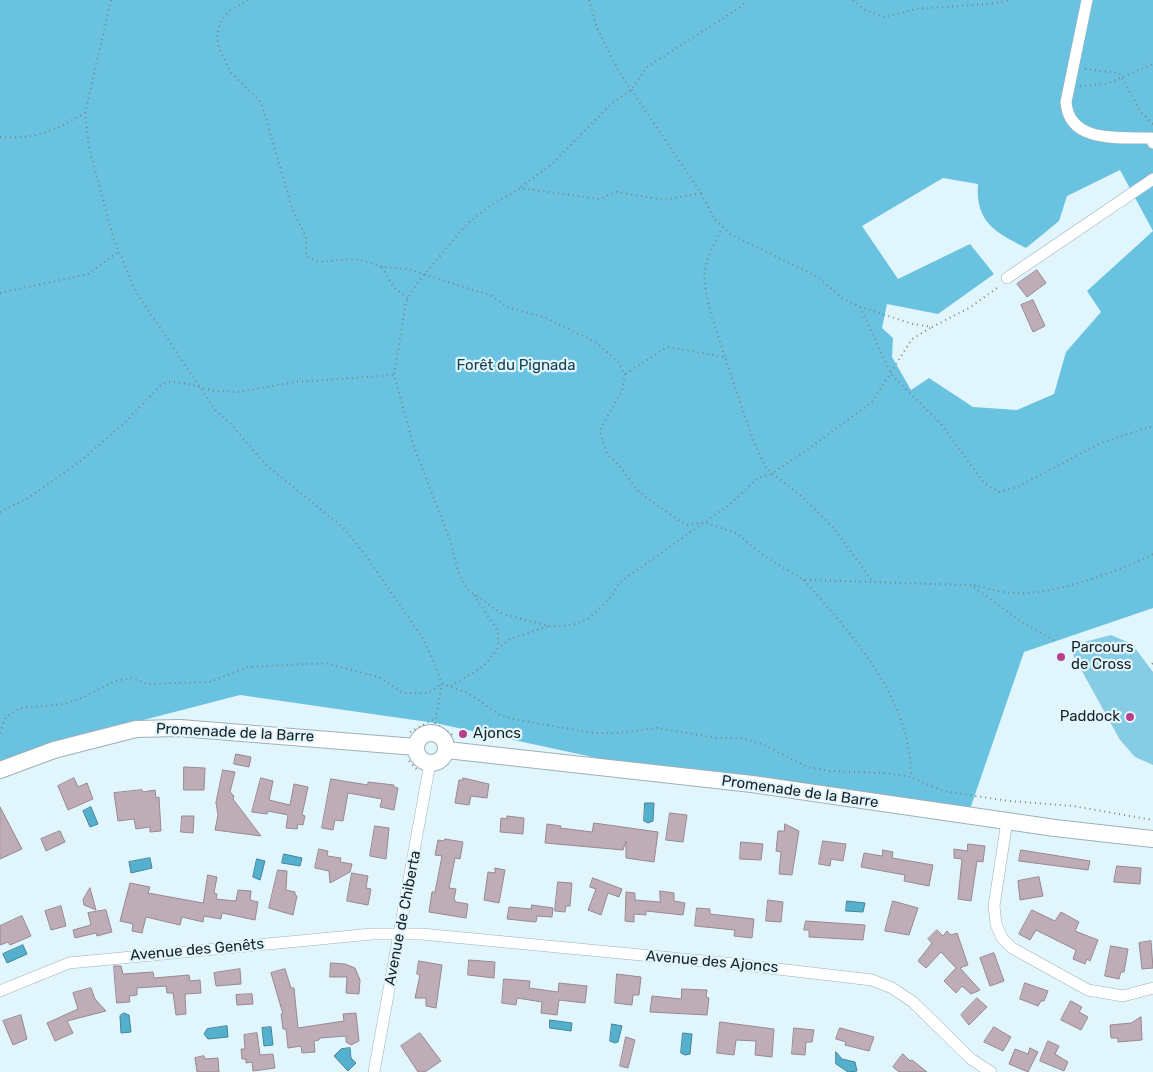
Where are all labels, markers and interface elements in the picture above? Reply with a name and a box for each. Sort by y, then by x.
park label: Forêt du Pignada [456,357,576,375]
place label: Parcours de Cross [1071,639,1134,674]
marker: Parcours de Cross [1055,651,1067,663]
place label: Paddock [1060,708,1120,726]
marker: Paddock [1124,711,1136,723]
street label: Promenade de la Barre [155,720,315,746]
place label: Ajoncs [473,725,521,743]
marker: Ajoncs [457,728,469,740]
street label: Promenade de la Barre [720,772,880,812]
street label: Avenue de Chiberta [381,849,425,987]
street label: Avenue des Genêts [129,935,265,965]
street label: Avenue des Ajoncs [645,947,779,977]

